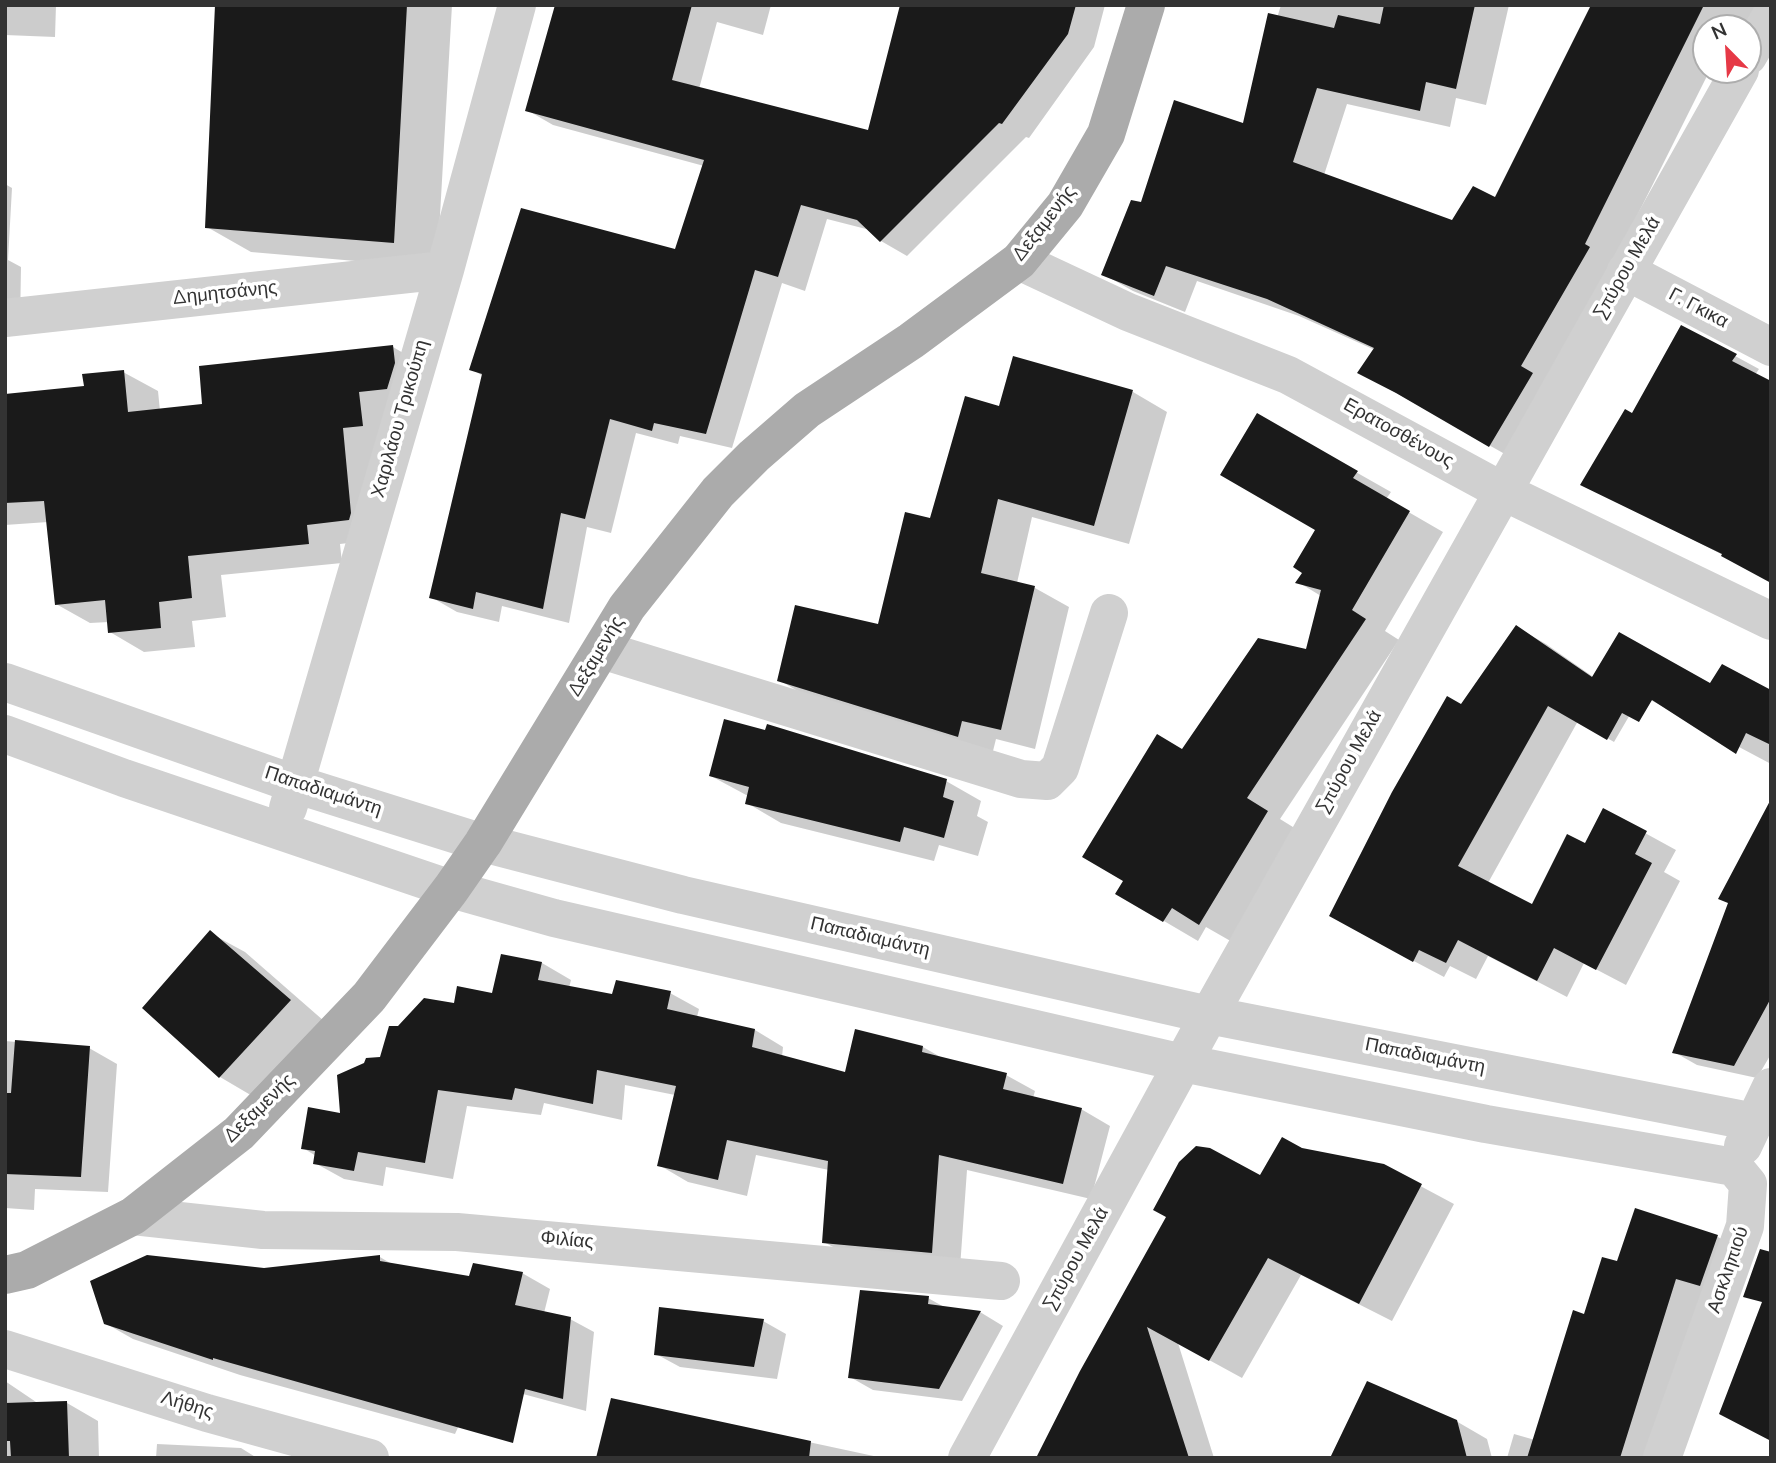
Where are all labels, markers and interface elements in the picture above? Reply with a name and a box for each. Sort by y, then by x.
north arrow [1692,14,1762,84]
text: N [1707,17,1731,46]
street label: Δεξαμενής [1008,182,1082,266]
street label: Σπύρου Μελά [1590,213,1666,323]
street label: Δημητσάνης [172,277,278,311]
street label: Γ. Γκικα [1664,284,1732,334]
street label: Χαριλάου Τρικούπη [368,337,434,501]
street label: Ερατοσθένους [1339,394,1457,474]
street label: Δεξαμενής [564,613,630,701]
street label: Σπύρου Μελά [1312,707,1388,817]
street label: Παπαδιαμάντη [262,762,384,822]
street label: Παπαδιαμάντη [808,913,932,963]
street label: Παπαδιαμάντη [1363,1034,1487,1080]
street label: Δεξαμενής [220,1070,300,1148]
street label: Σπύρου Μελά [1039,1204,1115,1314]
street label: Ασκληπιού [1704,1224,1754,1316]
street label: Φιλίας [539,1227,595,1255]
street label: Λήθης [158,1387,216,1425]

